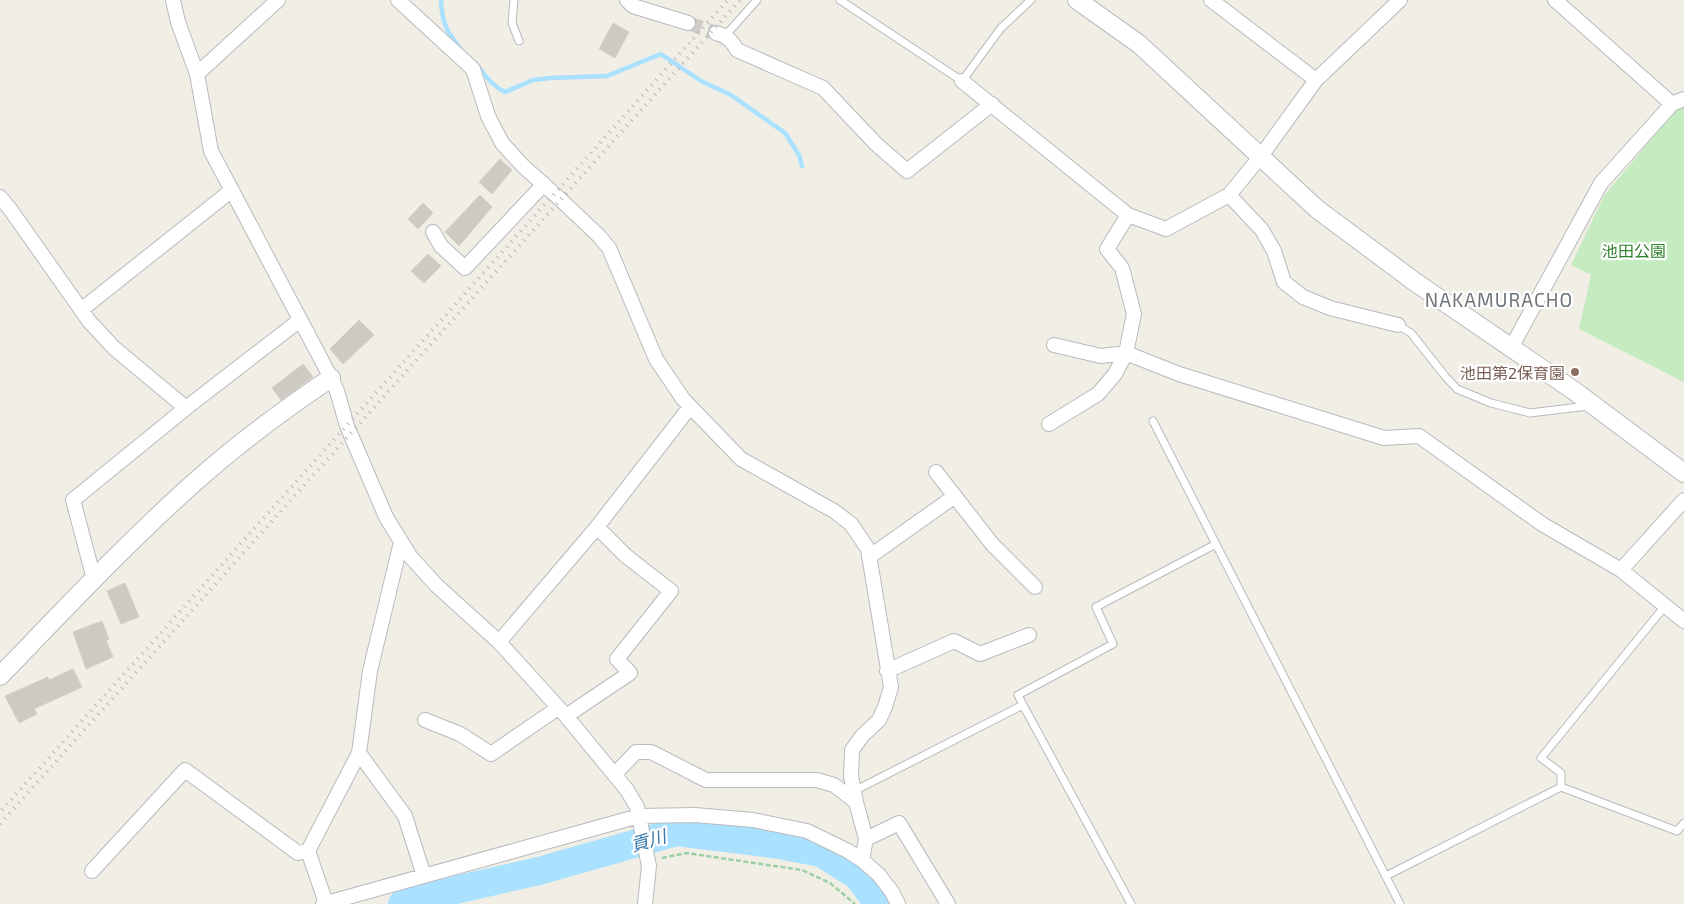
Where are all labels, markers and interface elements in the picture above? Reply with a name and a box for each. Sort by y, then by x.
park label: 池田公園 [1602,241,1666,260]
district label: NAKAMURACHO [1425,288,1573,311]
place label: 池田第2保育園 [1460,363,1565,382]
marker: 池田第2保育園 [1569,366,1581,378]
water label: 貢川 [628,824,670,856]

